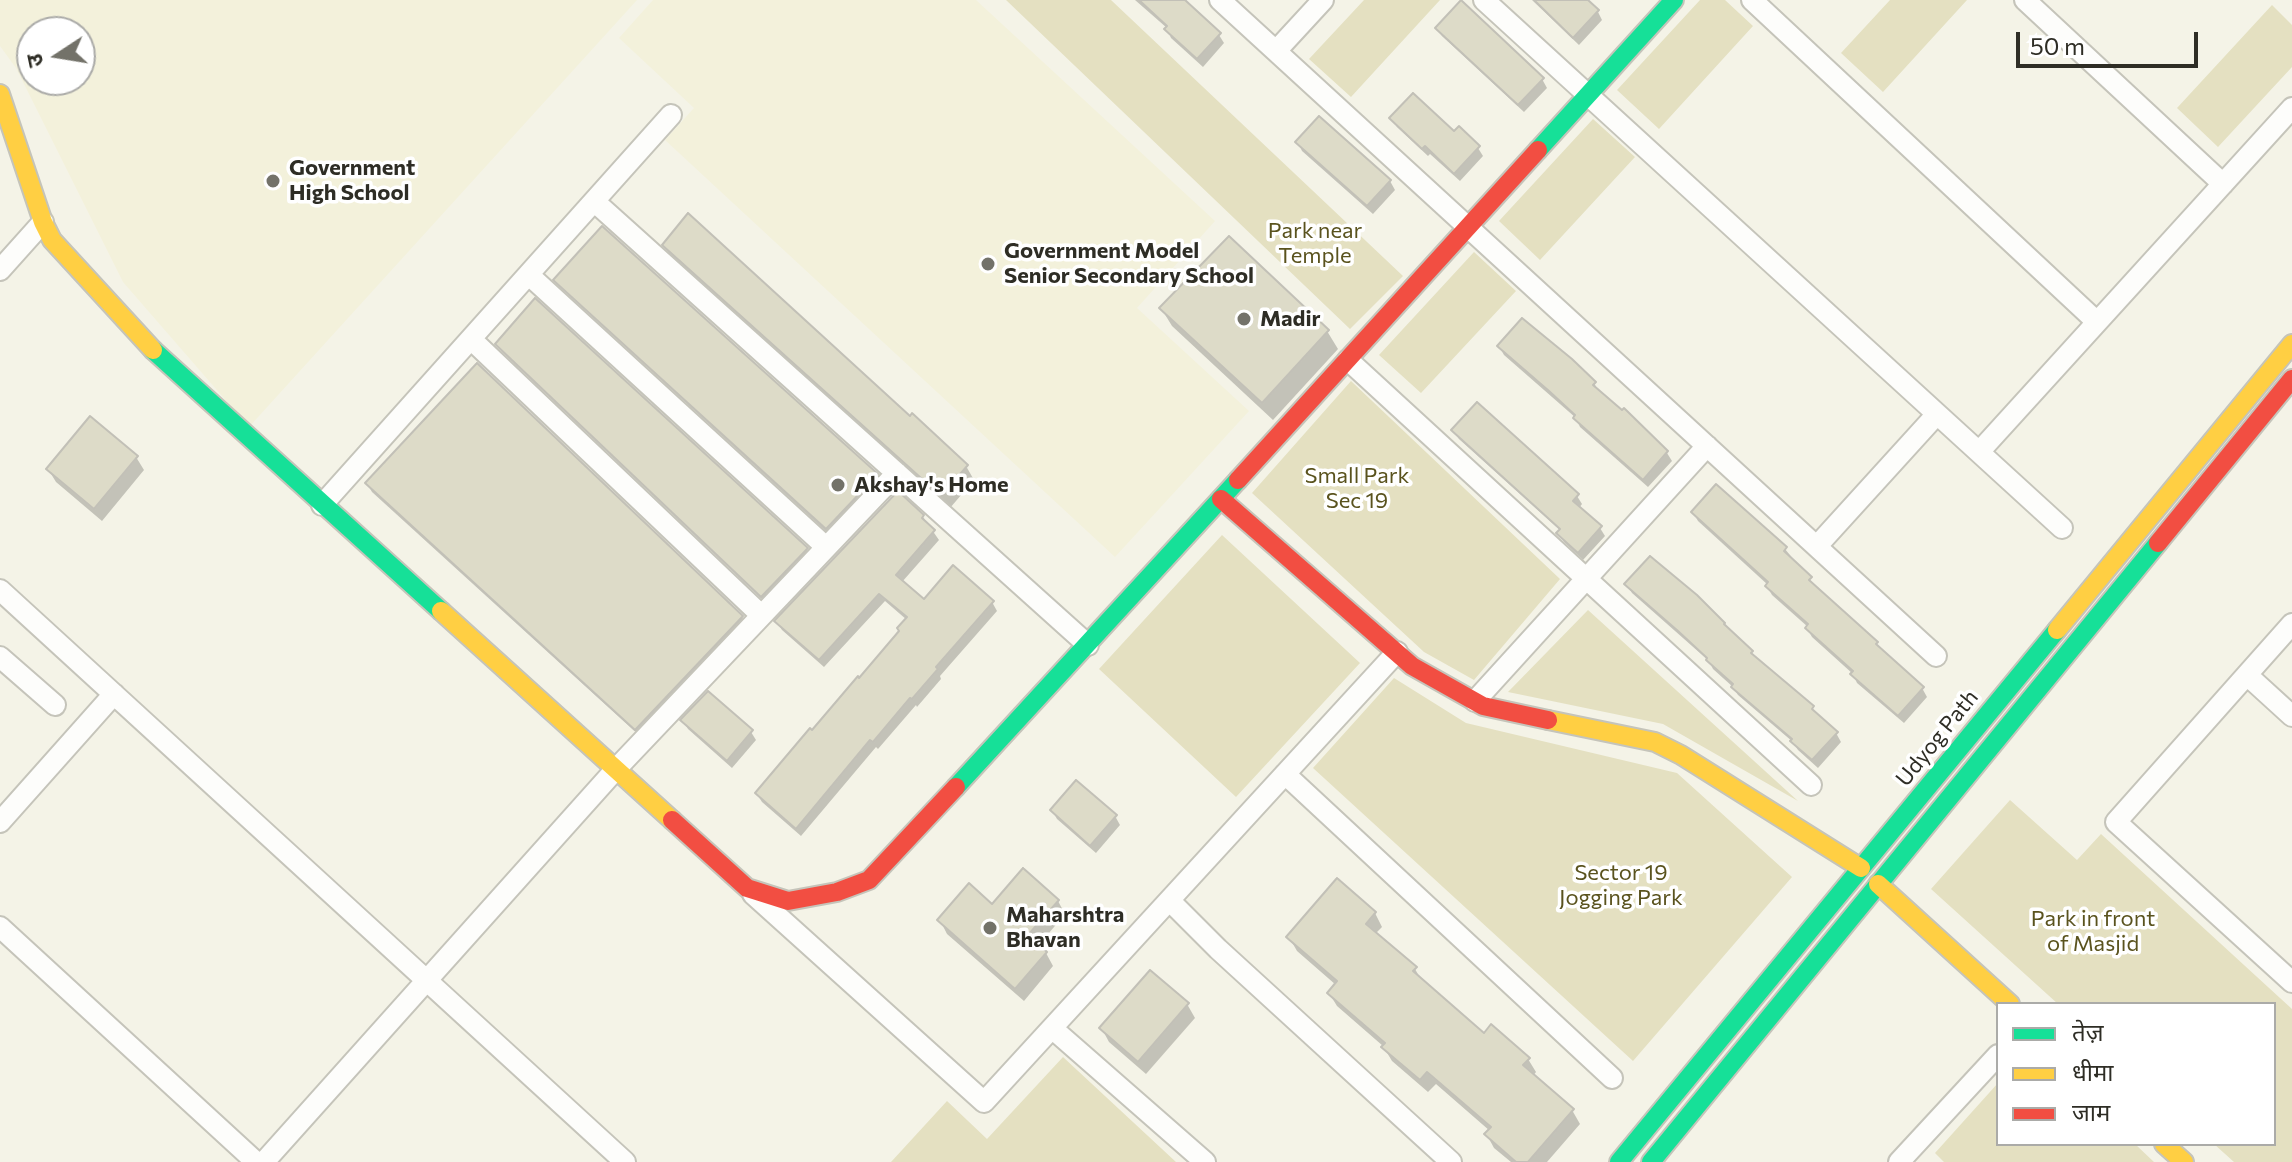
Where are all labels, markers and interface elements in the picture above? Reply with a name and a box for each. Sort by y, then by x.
north arrow [16,16,96,96]
scale bar [2020,16,2202,66]
text: 50 m [2030,31,2085,60]
text: उ [19,52,49,70]
place label: Government High School [289,155,415,206]
marker: Government High School [264,172,282,190]
park label: Park near Temple [1268,218,1362,270]
place label: Government Model Senior Secondary School [1004,238,1254,290]
marker: Government Model Senior Secondary School [979,255,997,273]
place label: Madir [1260,306,1321,332]
marker: Madir [1235,310,1253,328]
park label: Small Park Sec 19 [1304,463,1410,514]
place label: Akshay's Home [854,472,1009,498]
marker: Akshay's Home [829,476,847,494]
street label: Udyog Path [1890,685,1984,791]
park label: Sector 19 Jogging Park [1559,860,1683,912]
place label: Maharshtra Bhavan [1006,902,1124,954]
park label: Park in front of Masjid [2031,906,2155,958]
marker: Maharshtra Bhavan [981,919,999,937]
legend [1996,1002,2276,1146]
text: तेज़ [2072,1017,2104,1046]
text: धीमा [2072,1057,2114,1086]
text: जाम [2072,1097,2110,1126]

